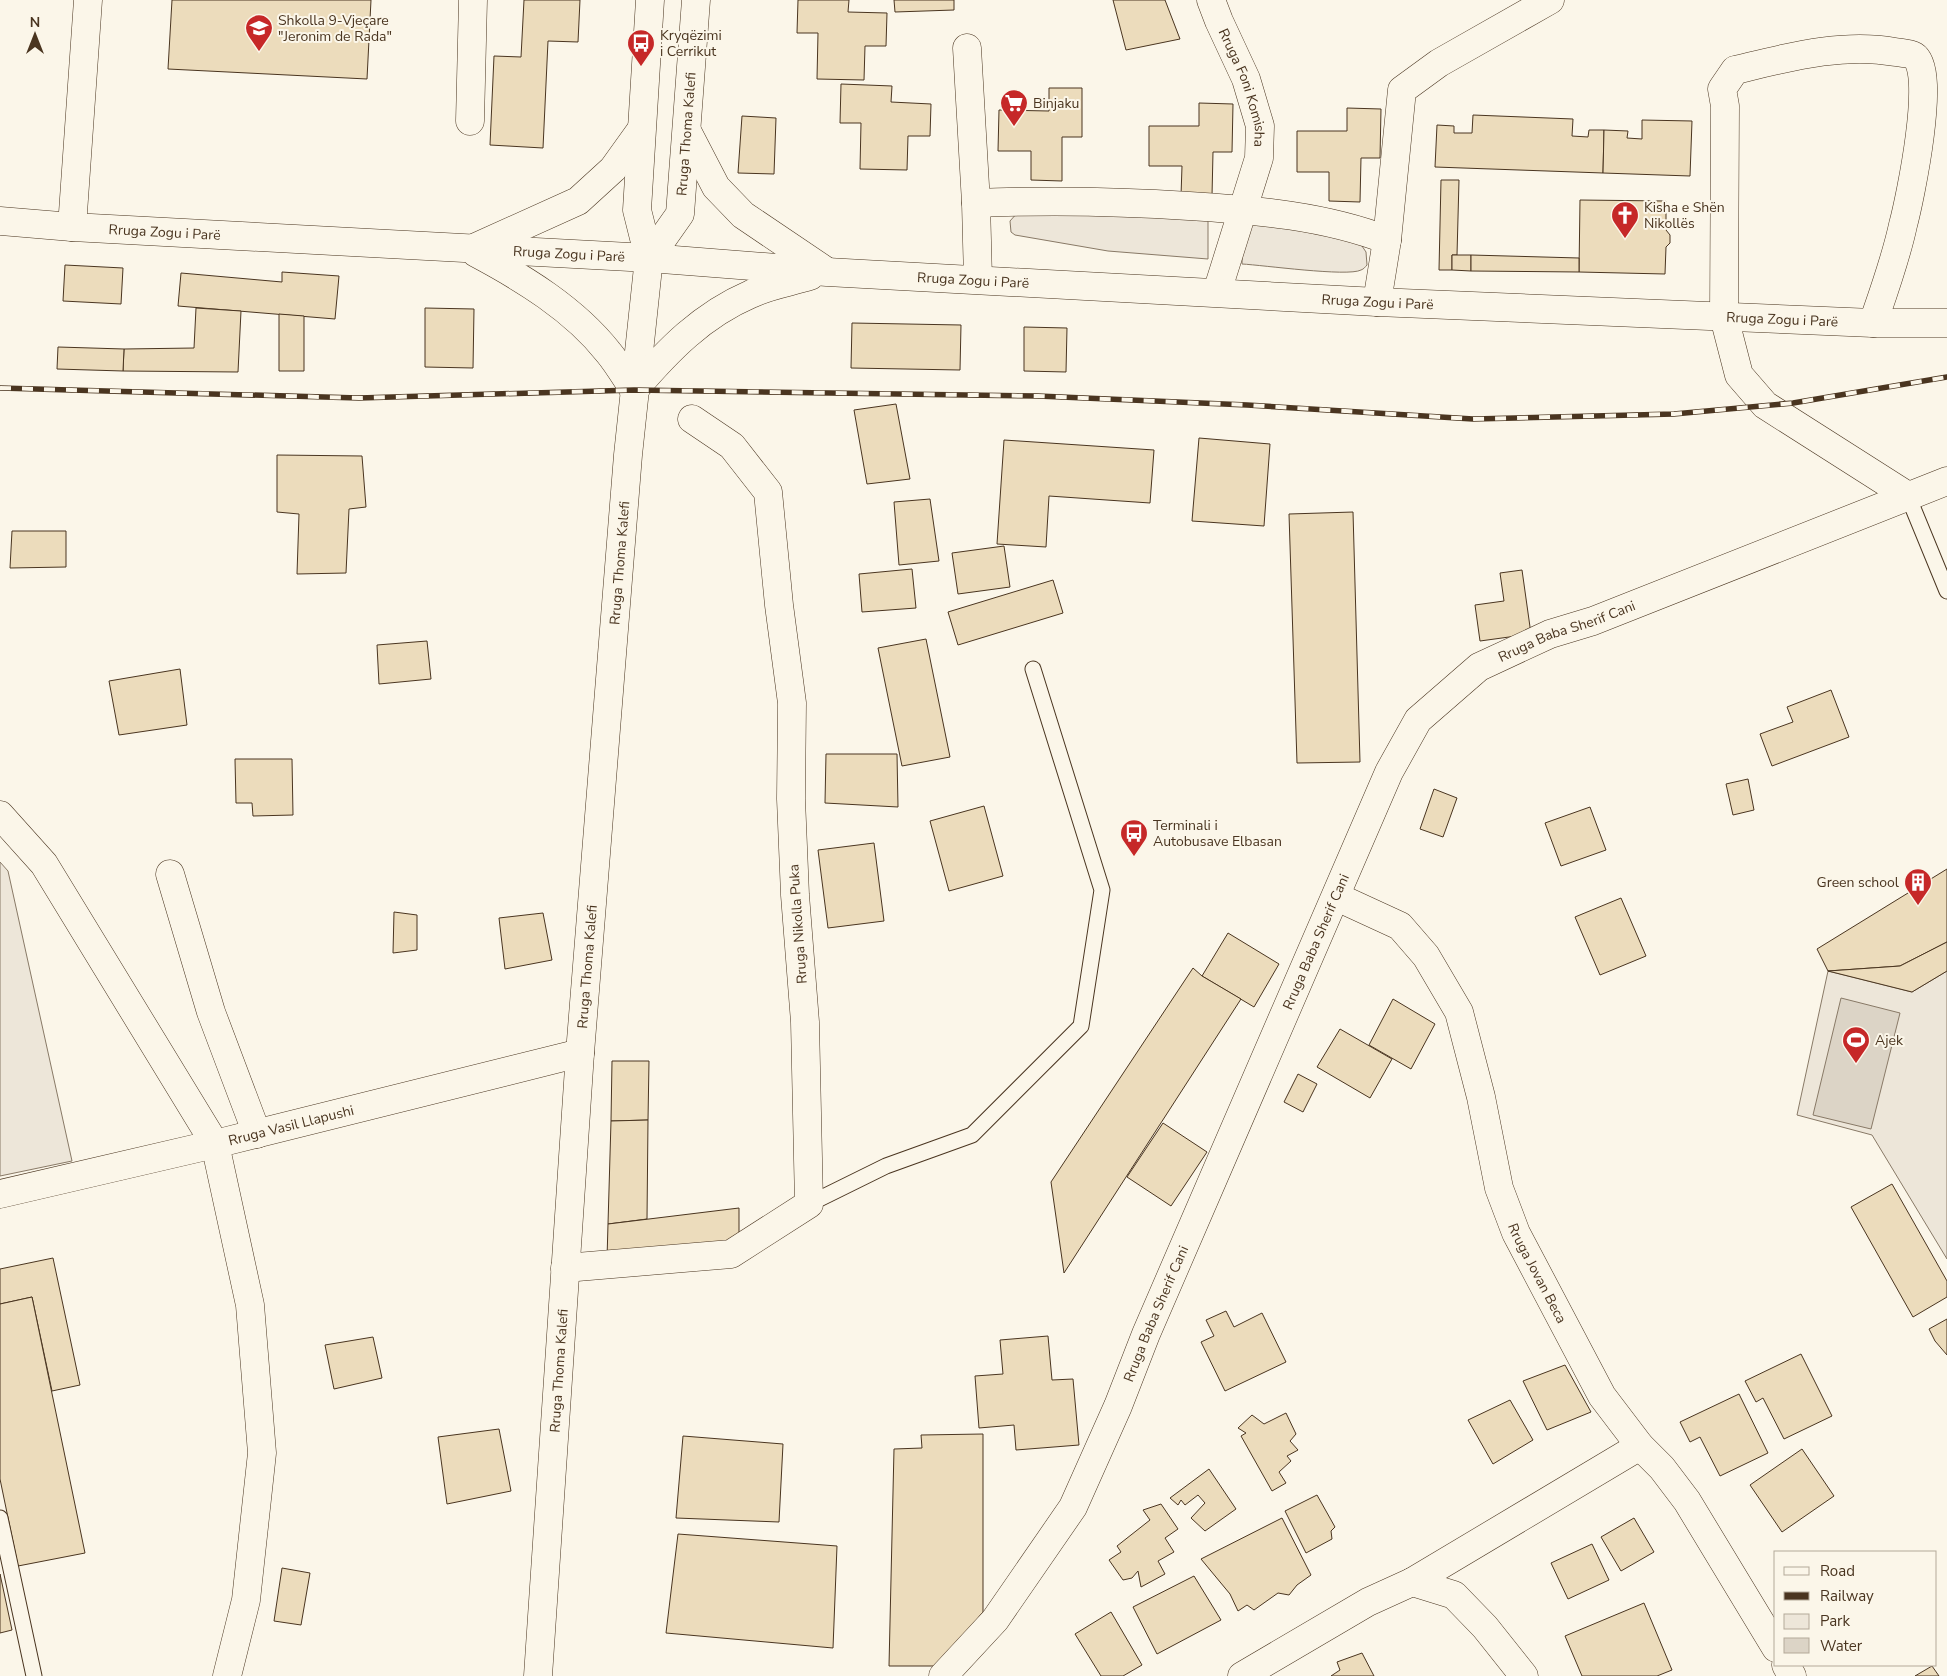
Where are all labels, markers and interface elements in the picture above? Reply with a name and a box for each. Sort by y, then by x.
north arrow [10,10,60,60]
place label: Shkolla 9-Vjeçare "Jeronim de Rada" [278,11,392,46]
text: N [30,13,40,32]
school or university icon: Shkolla 9-Vjeçare "Jeronim de Rada" [244,13,274,52]
street label: Rruga Foni Komisha [1214,25,1270,147]
place label: Kryqëzimi i Cerrikut [660,26,722,61]
bus stop icon: Kryqëzimi i Cerrikut [626,28,656,67]
street label: Rruga Thoma Kalefi [672,71,700,197]
supermarket icon: Binjaku [999,88,1029,127]
place label: Binjaku [1033,94,1079,113]
place label: Kisha e Shën Nikollës [1644,198,1725,233]
church icon: Kisha e Shën Nikollës [1610,200,1640,239]
street label: Rruga Zogu i Parë [108,219,221,244]
street label: Rruga Zogu i Parë [512,241,626,266]
street label: Rruga Zogu i Parë [917,267,1030,293]
street label: Rruga Zogu i Parë [1321,289,1434,314]
street label: Rruga Zogu i Parë [1726,307,1839,331]
street label: Rruga Thoma Kalefi [605,500,634,626]
street label: Rruga Baba Sherif Cani [1495,596,1638,666]
place label: Terminali i Autobusave Elbasan [1153,816,1282,851]
bus stop icon: Terminali i Autobusave Elbasan [1119,818,1149,857]
street label: Rruga Nikolla Puka [784,864,812,984]
building icon: Green school [1903,867,1933,906]
street label: Rruga Baba Sherif Cani [1278,871,1353,1012]
place label: Green school [1817,873,1900,892]
street label: Rruga Thoma Kalefi [572,904,601,1029]
sports icon: Ajek [1841,1025,1871,1064]
place label: Ajek [1875,1031,1904,1050]
street label: Rruga Vasil Llapushi [226,1100,356,1150]
street label: Rruga Jovan Beca [1504,1220,1571,1326]
street label: Rruga Baba Sherif Cani [1119,1243,1193,1385]
street label: Rruga Thoma Kalefi [545,1308,572,1433]
legend [1774,1551,1937,1666]
text: Road [1820,1561,1855,1581]
text: Railway [1820,1586,1874,1606]
text: Park [1820,1611,1850,1631]
text: Water [1820,1636,1863,1656]

